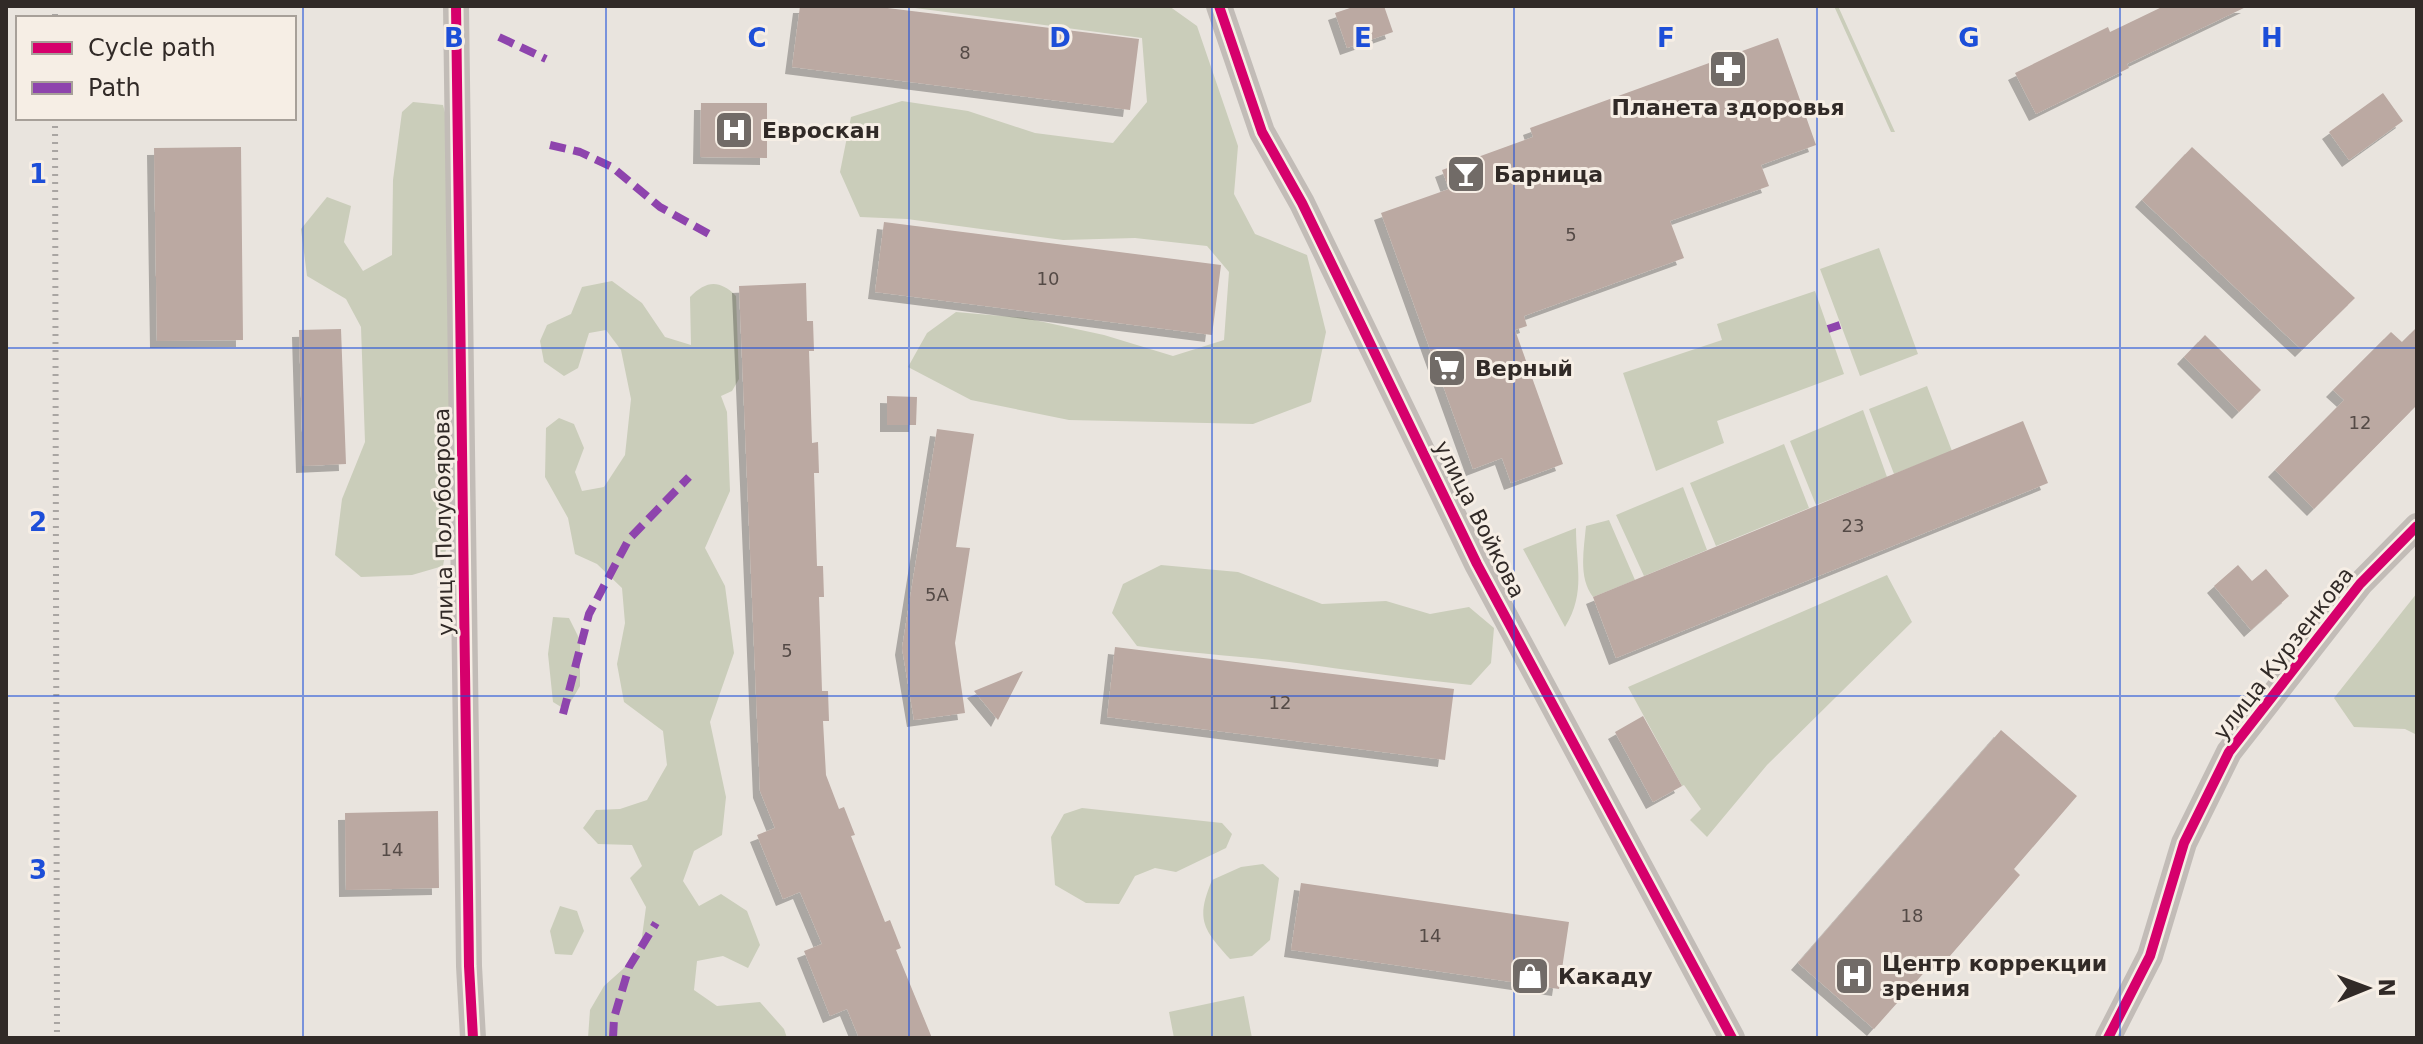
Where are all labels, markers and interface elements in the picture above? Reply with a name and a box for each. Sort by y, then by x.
legend [16,16,296,120]
text: B [444,23,464,53]
text: C [747,23,767,53]
text: D [1049,23,1071,53]
text: E [1354,23,1372,53]
text: F [1657,23,1675,53]
text: G [1958,23,1980,53]
text: H [2261,23,2283,53]
text: Cycle path [88,34,216,62]
house number: 8 [959,42,971,63]
pharmacy icon: Планета здоровья [1707,48,1749,90]
text: Path [88,74,141,102]
place label: Планета здоровья [1611,95,1845,120]
hospital icon: Евроскан [713,109,755,151]
place label: Евроскан [762,118,880,143]
bar icon: Барница [1445,153,1487,195]
text: 1 [29,159,47,189]
place label: Барница [1494,162,1603,187]
house number: 5 [1565,224,1577,245]
house number: 10 [1037,268,1059,289]
supermarket icon: Верный [1426,347,1468,389]
place label: Верный [1475,356,1573,381]
street label: улица Полубоярова [429,408,458,636]
house number: 12 [2349,412,2371,433]
street label: улица Войкова [1429,437,1530,602]
text: 2 [29,507,47,537]
house number: 23 [1842,515,1864,536]
street label: улица Курзенкова [2208,562,2359,745]
house number: 5А [925,584,950,605]
house number: 5 [781,640,793,661]
house number: 12 [1269,692,1291,713]
house number: 14 [381,839,403,860]
text: 3 [29,855,47,885]
house number: 18 [1901,905,1923,926]
house number: 14 [1419,925,1441,946]
north arrow [2327,948,2407,1028]
place label: Центр коррекции зрения [1882,951,2107,1001]
shop icon: Какаду [1509,955,1551,997]
hospital icon: Центр коррекции зрения [1833,955,1875,997]
place label: Какаду [1558,964,1653,989]
text: N [2374,978,2399,997]

